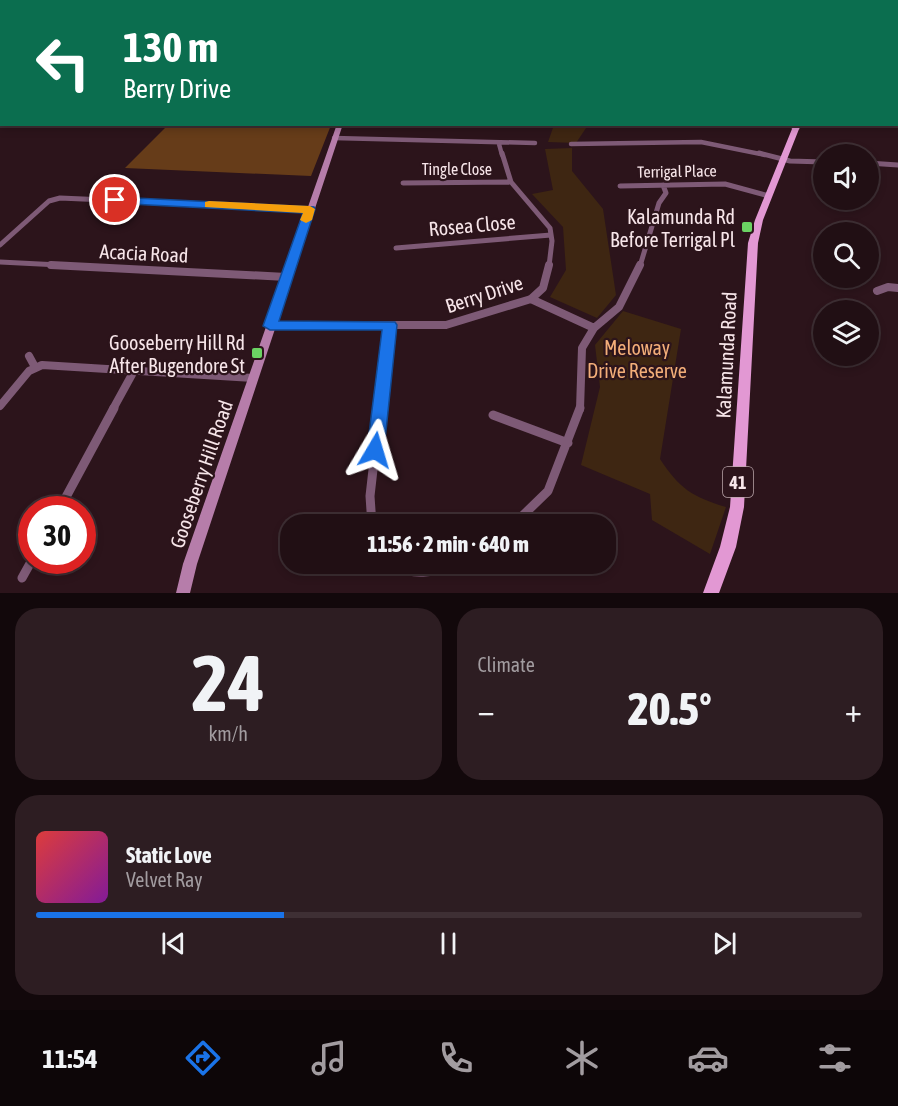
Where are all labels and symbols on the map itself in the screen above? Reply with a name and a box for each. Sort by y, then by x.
street label: Tingle Close [422,160,492,179]
street label: Terrigal Place [637,161,717,182]
pin [89,174,140,225]
place label: Kalamunda Rd Before Terrigal Pl [610,205,736,251]
street label: Rosea Close [428,210,516,240]
marker: Kalamunda Rd Before Terrigal Pl [740,220,754,234]
street label: Acacia Road [99,239,189,267]
street label: Berry Drive [442,271,526,317]
street label: Kalamunda Road [711,291,741,419]
place label: Gooseberry Hill Rd After Bugendore St [109,331,245,377]
park label: Meloway Drive Reserve [587,336,687,382]
marker: Gooseberry Hill Rd After Bugendore St [250,346,264,360]
street label: Gooseberry Hill Road [165,397,237,551]
position arrow [343,418,407,482]
road number: 41 [723,467,753,497]
speed limit sign: 30 [18,496,96,574]

